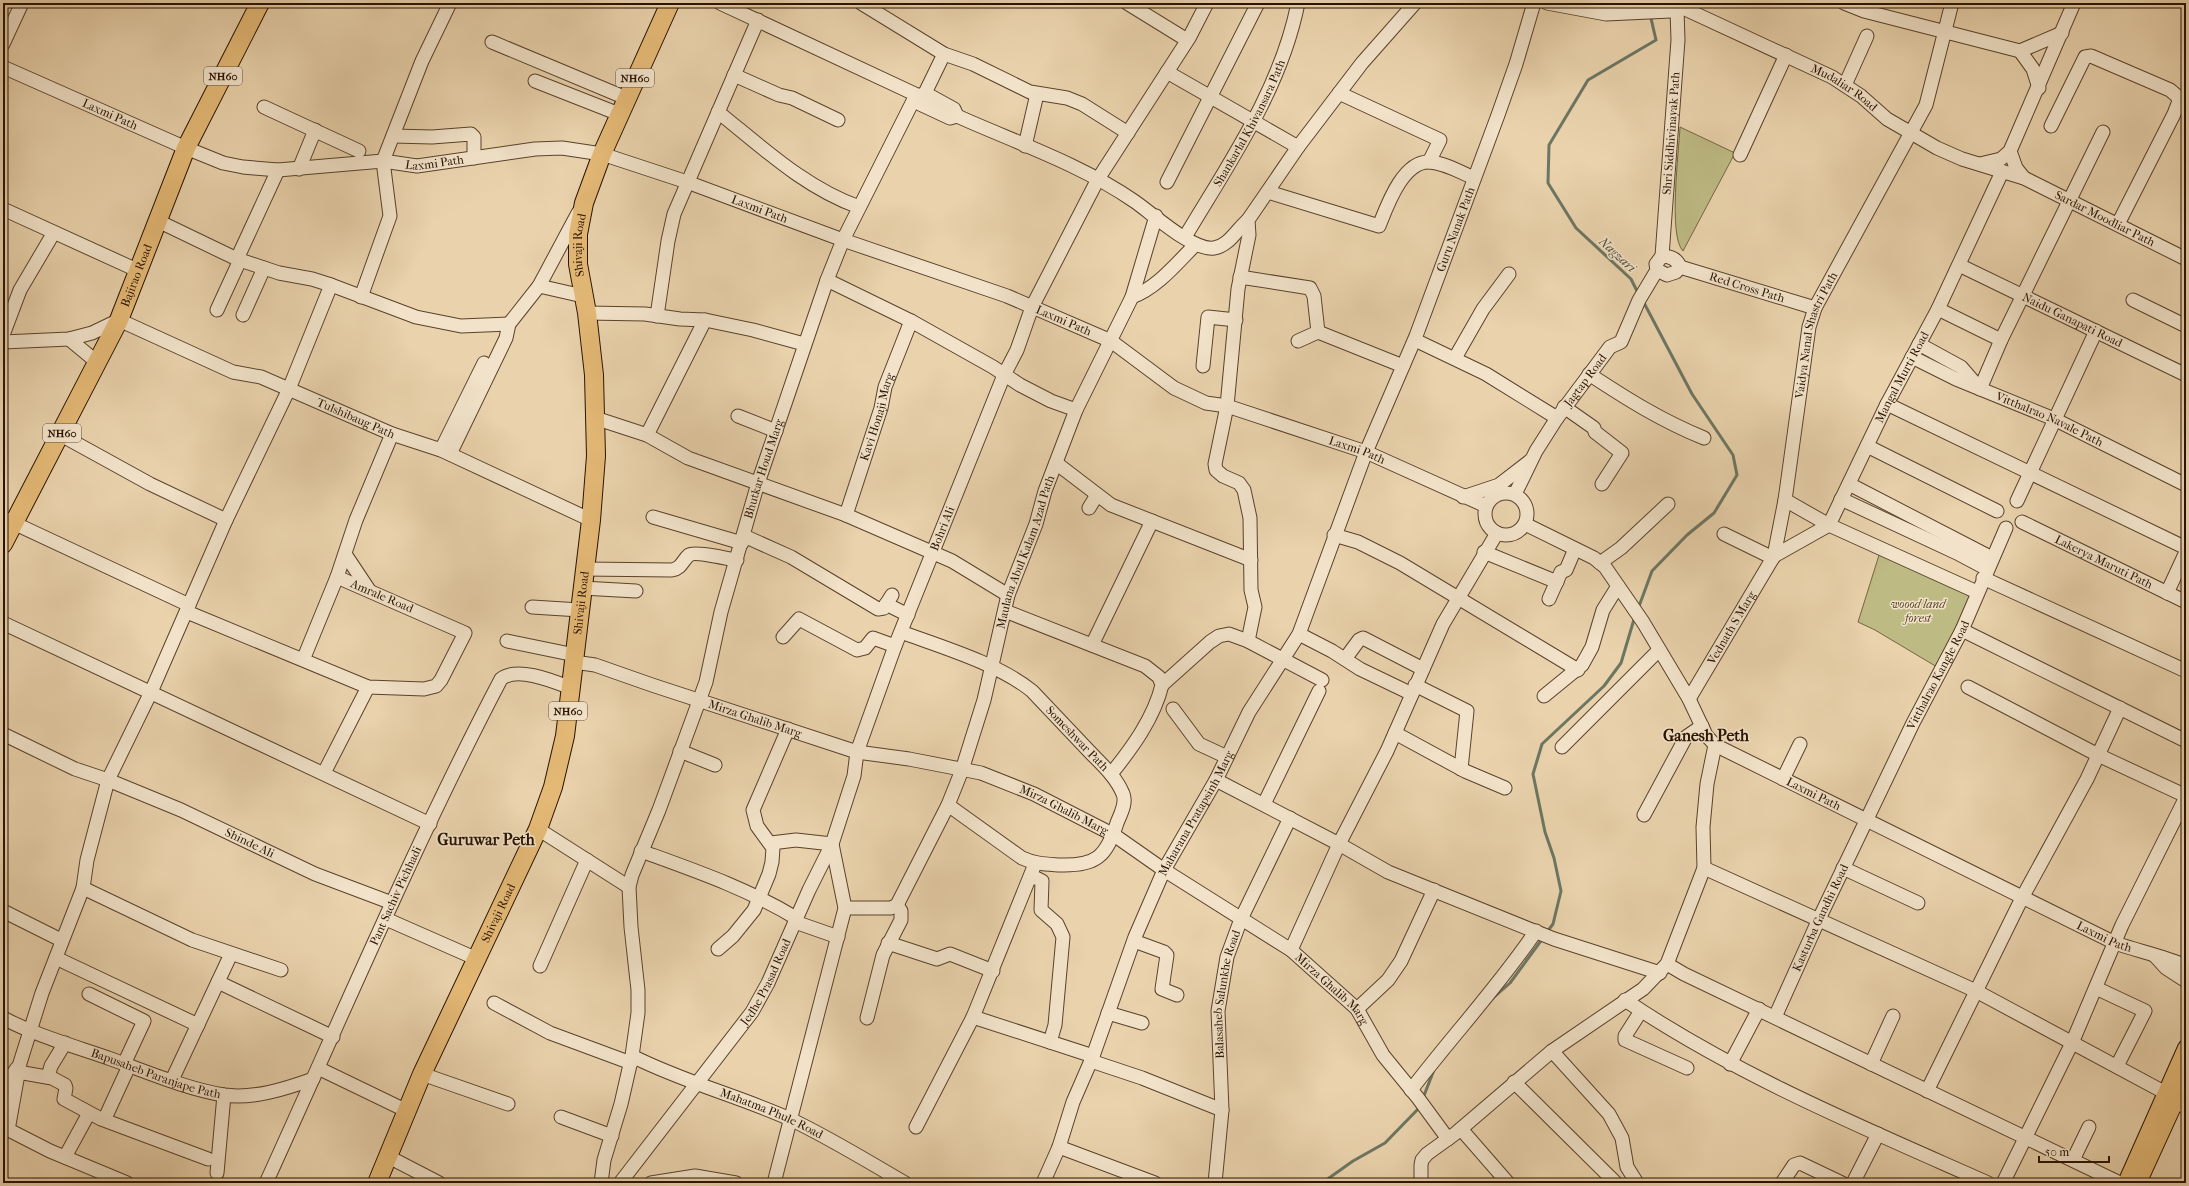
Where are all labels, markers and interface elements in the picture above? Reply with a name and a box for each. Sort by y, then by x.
street label: Shankarlal Khivansara Path [1210,57,1288,189]
street label: Mudaliar Road [1809,61,1881,114]
road number: NH60 [204,67,242,85]
road number: NH60 [616,69,654,87]
street label: Shri Siddhivinayak Path [1660,71,1683,195]
street label: Laxmi Path [80,96,140,133]
street label: Laxmi Path [404,152,465,173]
street label: Guru Nanak Path [1433,185,1478,274]
street label: Sardar Moodliar Path [2053,188,2157,249]
street label: Laxmi Path [730,192,790,226]
street label: Shivaji Road [571,212,589,278]
water label: Nagzari [1596,233,1640,276]
street label: Bajirao Road [118,242,155,309]
street label: Red Cross Path [1708,269,1787,305]
street label: Vaidya Nanal Shastri Path [1792,269,1840,400]
street label: Naidu Ganapati Road [2020,290,2125,350]
street label: Laxmi Path [1034,302,1094,339]
street label: Mangal Murti Road [1872,329,1932,425]
street label: Jagtap Road [1560,351,1610,410]
street label: Kavi Honaji Marg [857,370,897,463]
street label: Vitthalrao Navale Path [1993,389,2106,449]
street label: Tulshibaug Path [315,395,397,442]
street label: Bhutkar Houd Marg [741,416,786,520]
road number: NH60 [43,424,81,442]
street label: Laxmi Path [1327,433,1388,467]
street label: Maulana Abul Kalam Azad Path [994,473,1057,630]
street label: Bohri Ali [927,504,958,553]
street label: Lakerya Maruti Path [2053,532,2155,592]
street label: Shivaji Road [570,570,592,635]
street label: Amrale Road [348,576,416,616]
street label: Vednath S Marg [1704,588,1759,668]
park label: woood land forest [1891,597,1947,625]
street label: Vitthalrao Kangle Road [1904,618,1972,733]
street label: Mirza Ghalib Marg [706,697,804,741]
road number: NH60 [549,702,587,720]
street label: Someshwar Path [1043,703,1112,774]
district label: Ganesh Peth [1663,726,1750,745]
street label: Maharana Pratapsinh Marg [1155,748,1236,878]
street label: Laxmi Path [1784,774,1843,813]
street label: Mirza Ghalib Marg [1018,782,1111,838]
street label: Shinde Ali [223,825,277,861]
district label: Guruwar Peth [437,830,536,849]
street label: Pant Sachiv Pichhadi [367,844,425,947]
street label: Kasturba Gandhi Road [1789,862,1851,974]
street label: Shivaji Road [478,881,518,945]
street label: Laxmi Path [2074,918,2134,955]
street label: Balasaheb Salunkhe Road [1210,928,1243,1059]
street label: Jedhe Prasad Road [737,936,794,1029]
street label: Mirza Ghalib Marg [1292,950,1372,1028]
street label: Bapusaheb Paranjape Path [89,1046,222,1101]
street label: Mahatma Phule Road [718,1086,826,1142]
scale bar [2039,1138,2109,1164]
text: 50 m [2045,1145,2069,1159]

